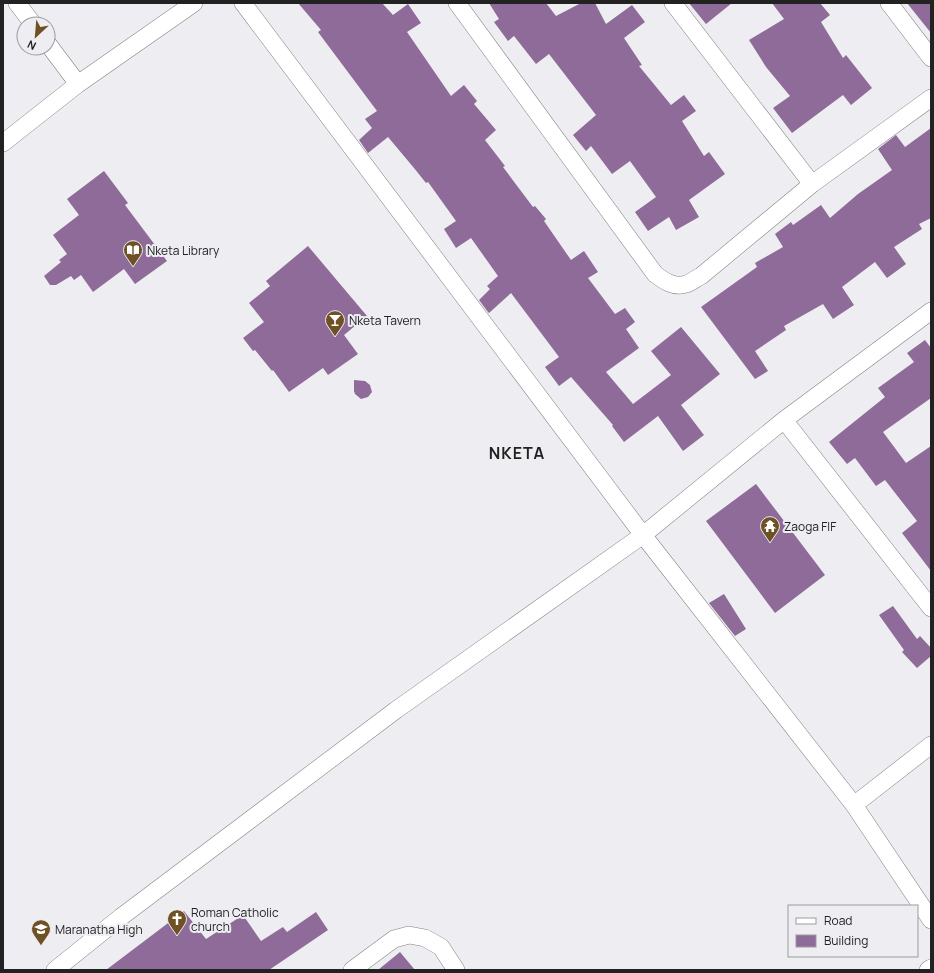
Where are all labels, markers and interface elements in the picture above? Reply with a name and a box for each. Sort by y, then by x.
north arrow [16,16,56,56]
text: N [24,37,38,54]
library icon: Nketa Library [122,239,144,267]
place label: Nketa Library [147,242,220,259]
bar icon: Nketa Tavern [324,309,346,337]
place label: Nketa Tavern [349,312,421,329]
district label: NKETA [489,442,545,464]
temple icon: Zaoga FIF [759,515,781,543]
place label: Zaoga FIF [784,518,836,535]
place label: Roman Catholic church [191,904,279,935]
legend [788,905,918,957]
church icon: Roman Catholic church [166,908,188,936]
text: Road [824,912,852,929]
school or university icon: Maranatha High [30,918,52,946]
place label: Maranatha High [55,921,143,938]
text: Building [824,932,868,949]

